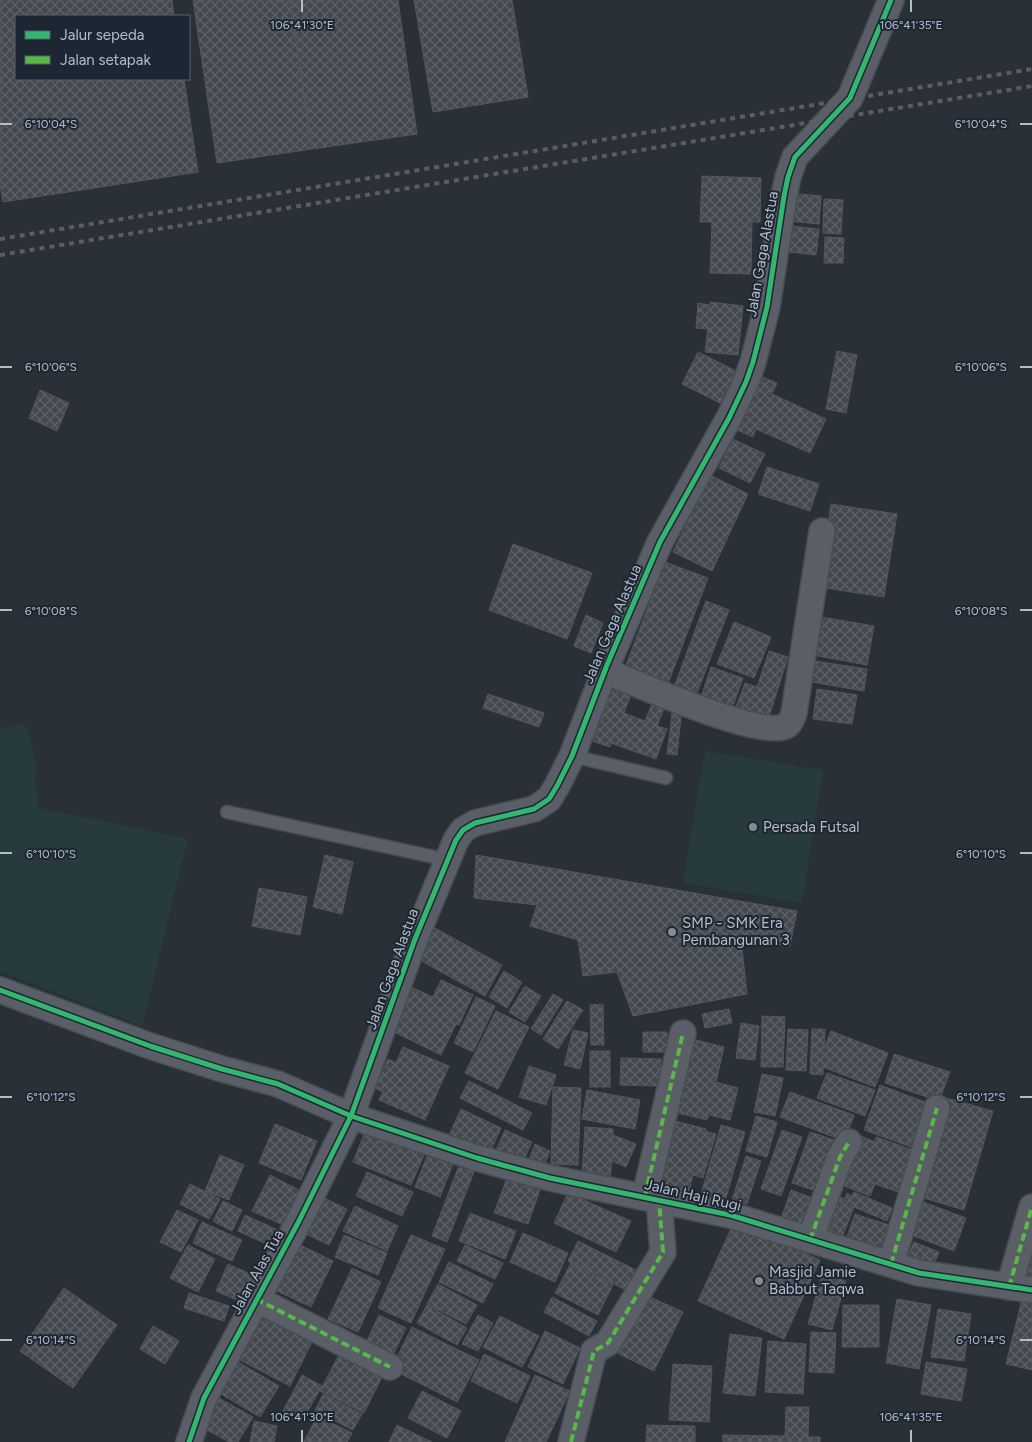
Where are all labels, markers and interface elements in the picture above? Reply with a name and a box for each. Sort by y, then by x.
legend [15,15,190,80]
text: 106°41'30"E [270,18,334,32]
text: 106°41'35"E [879,18,943,32]
text: Jalur sepeda [60,26,145,44]
text: Jalan setapak [60,51,151,69]
text: 6°10'04"S [25,117,77,131]
text: 6°10'04"S [955,117,1007,131]
street label: Jalan Gaga Alastua [742,190,782,318]
text: 6°10'06"S [25,360,77,374]
text: 6°10'06"S [955,360,1007,374]
street label: Jalan Gaga Alastua [579,562,645,686]
text: 6°10'08"S [25,604,77,618]
text: 6°10'08"S [955,604,1007,618]
place label: Persada Futsal [763,818,860,836]
marker: Persada Futsal [747,821,759,833]
text: 6°10'10"S [26,847,76,861]
text: 6°10'10"S [956,847,1006,861]
street label: Jalan Gaga Alastua [362,906,422,1032]
place label: SMP - SMK Era Pembangunan 3 [682,914,790,949]
marker: SMP - SMK Era Pembangunan 3 [666,926,678,938]
text: 6°10'12"S [26,1090,76,1104]
text: 6°10'12"S [956,1090,1006,1104]
street label: Jalan Haji Rugi [643,1175,743,1215]
street label: Jalan Alas Tua [226,1227,288,1317]
place label: Masjid Jamie Babbut Taqwa [769,1263,864,1298]
marker: Masjid Jamie Babbut Taqwa [753,1275,765,1287]
text: 6°10'14"S [26,1333,76,1347]
text: 6°10'14"S [956,1333,1006,1347]
text: 106°41'30"E [270,1410,334,1424]
text: 106°41'35"E [879,1410,943,1424]

